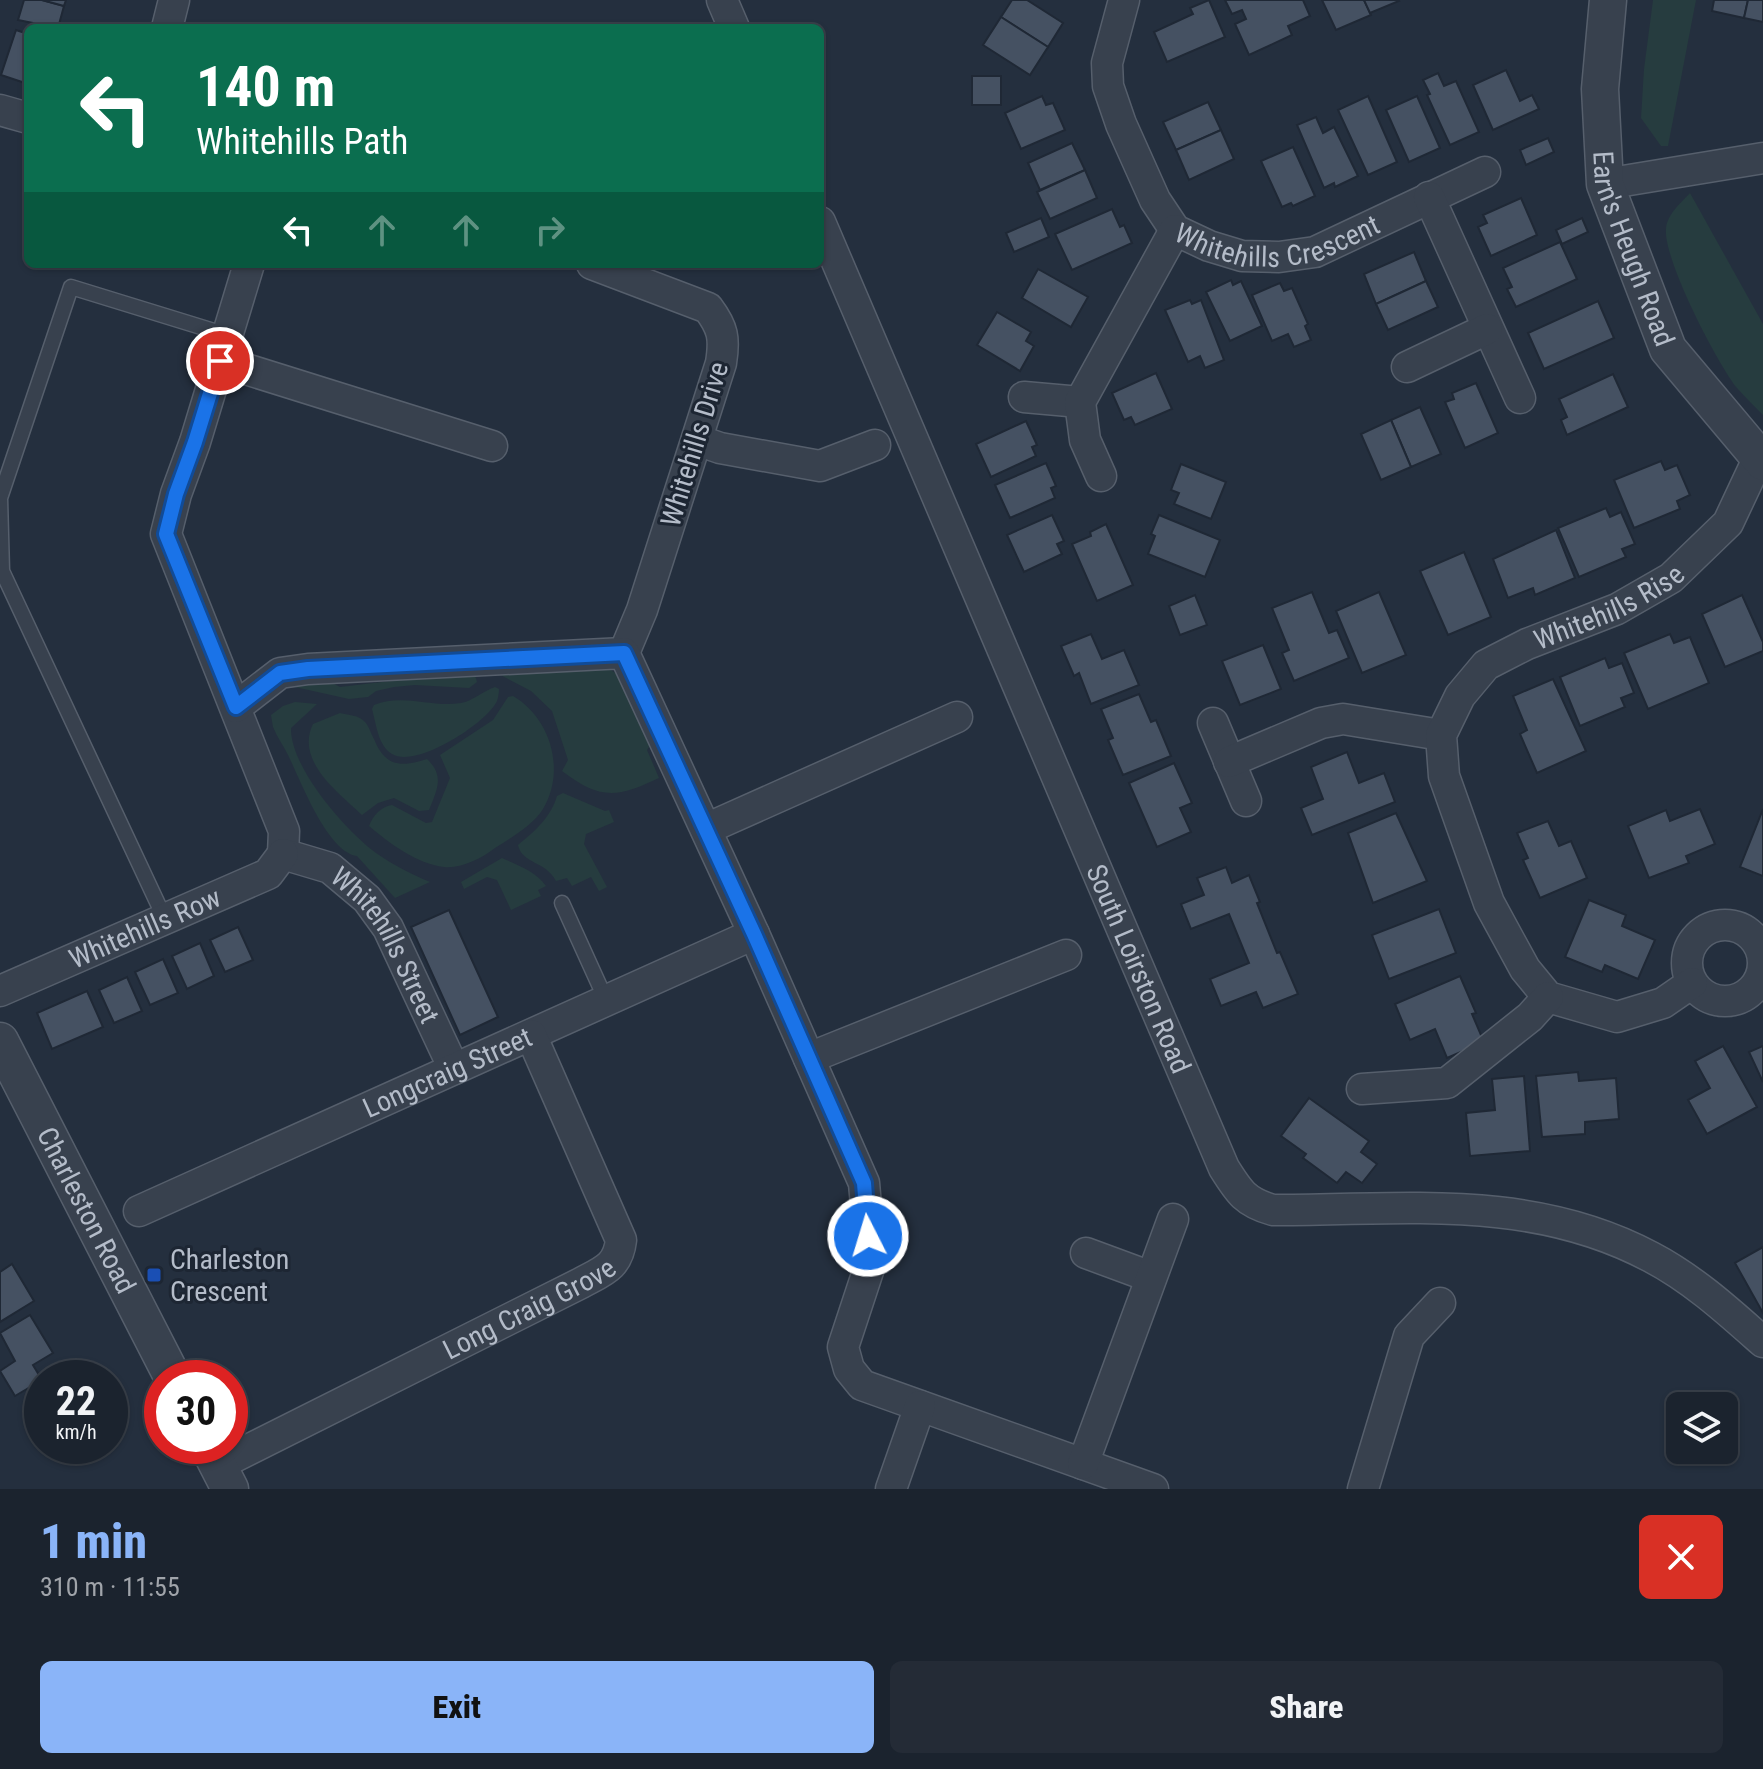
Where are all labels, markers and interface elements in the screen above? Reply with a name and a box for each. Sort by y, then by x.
text: 140 m [196,54,335,120]
icon: left [64,56,168,160]
text: Whitehills Path [196,121,408,163]
street label: Earn's Heugh Road [1586,150,1681,351]
street label: Whitehills Crescent [1172,199,1386,237]
icon: left [276,208,320,252]
icon: ahead [360,208,404,252]
icon: ahead [444,208,488,252]
icon: right [528,208,572,252]
text: Whitehills Crescent [1169,208,1385,274]
pin [186,327,254,395]
icon: arrive [198,339,242,383]
street label: Whitehills Drive [654,358,735,531]
street label: Whitehills Rise [1529,558,1691,657]
street label: Whitehills Street [324,860,446,1029]
street label: South Loirston Road [1079,860,1198,1078]
street label: Whitehills Row [64,881,226,976]
street label: Longcraig Street [358,1020,537,1125]
street label: Charleston Road [30,1122,143,1299]
position arrow [826,1194,910,1278]
place label: Charleston Crescent [170,1243,289,1308]
street label: Long Craig Grove [438,1252,622,1367]
marker: Charleston Crescent [145,1266,163,1284]
speed limit sign: 30 [144,1360,248,1464]
text: 22 [56,1378,96,1425]
map controls [1666,1392,1738,1464]
button: layers [1666,1392,1738,1464]
text: km/h [55,1420,97,1444]
text: 1 min [40,1513,147,1570]
button: close [1639,1515,1723,1599]
text: 310 m · 11:55 [40,1572,180,1602]
button: Exit [40,1661,874,1753]
button: Share [890,1661,1723,1753]

